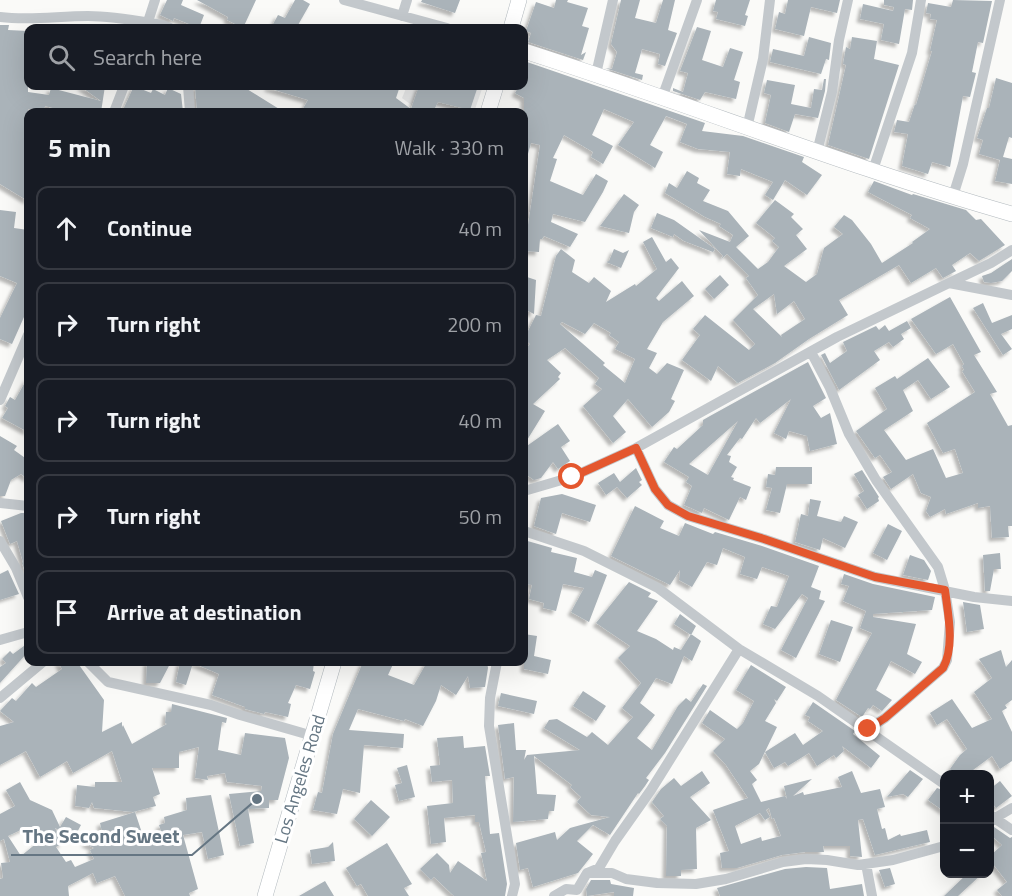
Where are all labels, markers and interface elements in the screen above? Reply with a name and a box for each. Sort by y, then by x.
search box [24,24,528,90]
text: Search here [93,40,202,74]
icon: search [45,41,78,74]
text: 5 min [48,128,111,167]
text: Walk · 330 m [395,132,504,163]
text: Continue [107,211,192,245]
icon: ahead [50,212,83,245]
text: 40 m [458,213,502,244]
text: Turn right [107,307,201,341]
icon: right [50,308,83,341]
text: 200 m [447,309,502,340]
text: Turn right [107,403,201,437]
icon: right [50,404,83,437]
text: 40 m [458,405,502,436]
route start [558,463,584,489]
text: Turn right [107,499,201,533]
icon: right [50,500,83,533]
text: 50 m [458,501,502,532]
text: Arrive at destination [107,595,302,629]
icon: arrive [50,596,83,629]
street label: Los Angeles Road [267,711,332,847]
route end [854,715,880,741]
map controls [940,770,994,878]
button: + [940,770,994,824]
callout: The Second Sweet [11,817,192,855]
text: The Second Sweet [22,820,180,851]
button: − [940,824,994,878]

